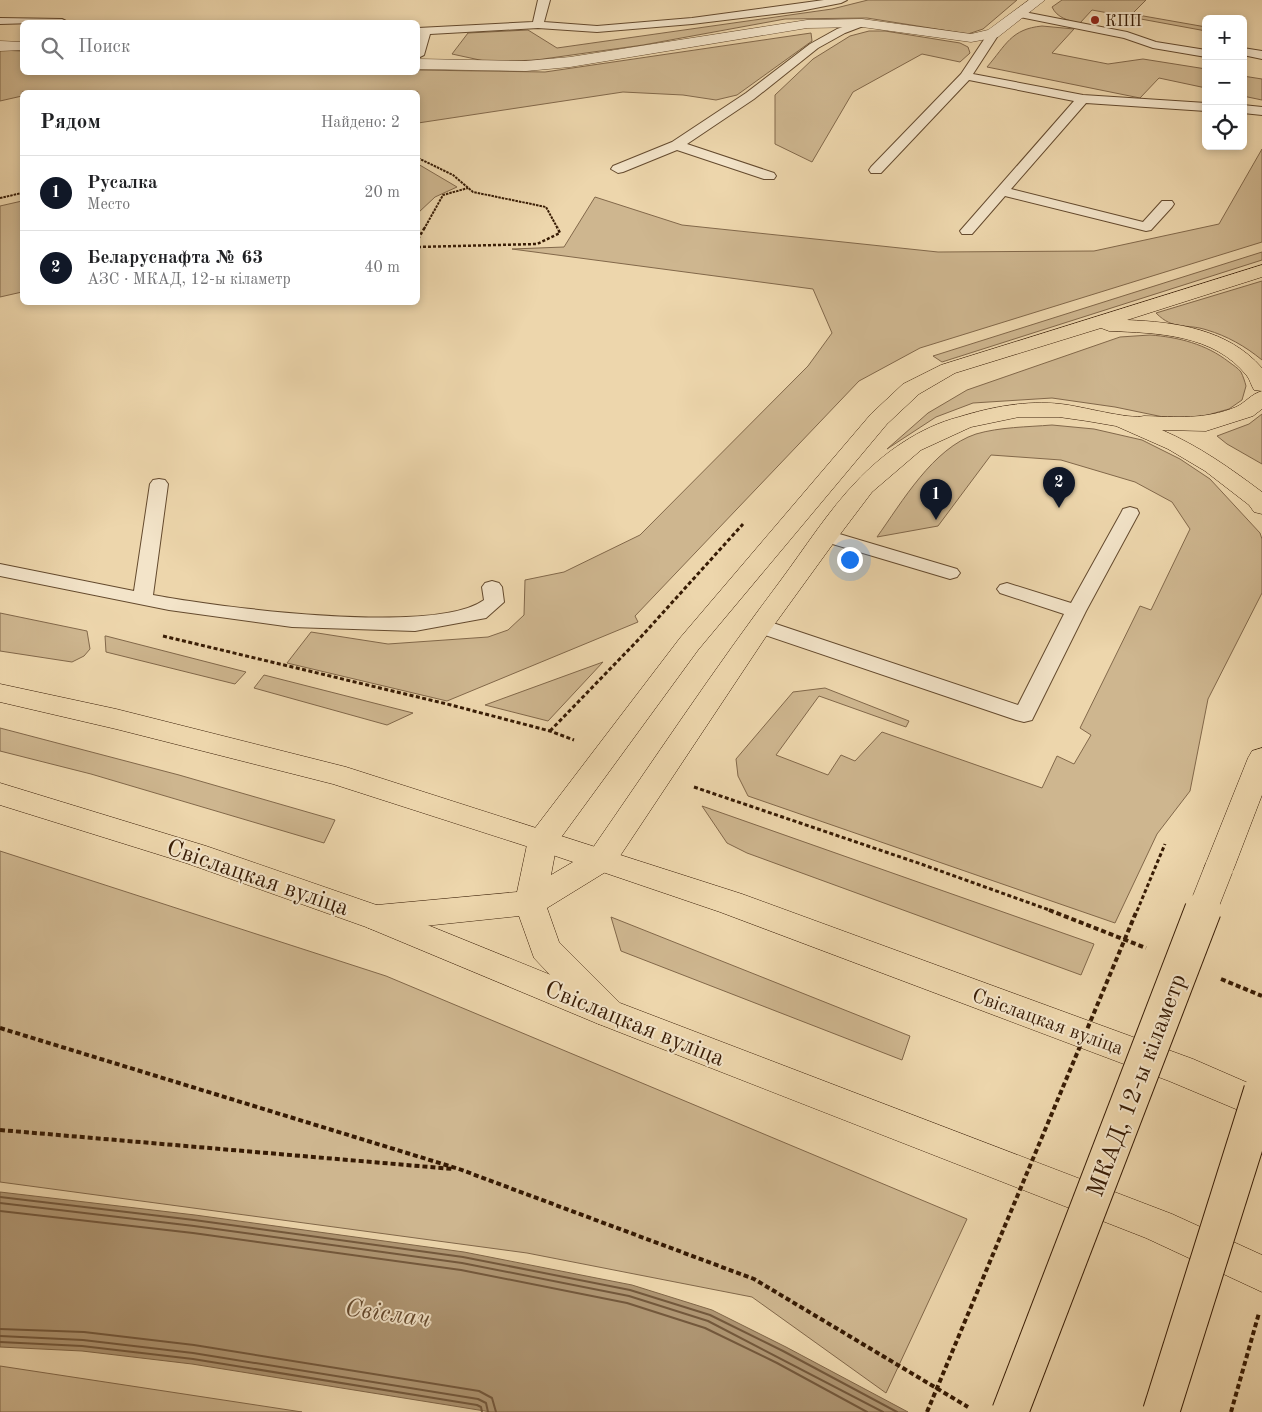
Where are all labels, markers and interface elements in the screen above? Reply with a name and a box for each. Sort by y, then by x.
marker: КПП [1089,14,1101,26]
place label: КПП [1105,14,1142,30]
map controls [1202,15,1247,150]
button: + [1202,15,1247,60]
search box [20,20,420,75]
icon: search [38,34,66,62]
text: Поиск [78,38,130,57]
button: − [1202,60,1247,105]
button: locate [1202,105,1247,150]
text: Рядом [40,112,101,133]
text: Найдено: 2 [321,115,400,131]
text: Русалка [87,174,158,193]
text: 1 [51,185,61,201]
text: 20 m [364,185,400,201]
text: Место [87,197,130,213]
text: Беларуснафта № 63 [87,249,263,268]
text: 2 [51,260,61,276]
text: 40 m [364,260,400,276]
text: АЗС · МКАД, 12-ы кіламетр [87,272,291,288]
pin: 2 [1043,467,1075,508]
pin: 1 [920,479,952,520]
your location [837,547,863,573]
street label: Свіслацкая вуліца [163,836,352,921]
street label: МКАД, 12-ы кіламетр [1084,971,1192,1201]
street label: Свіслацкая вуліца [541,978,728,1072]
street label: Свіслацкая вуліца [969,986,1126,1060]
water label: Свіслач [343,1296,432,1333]

